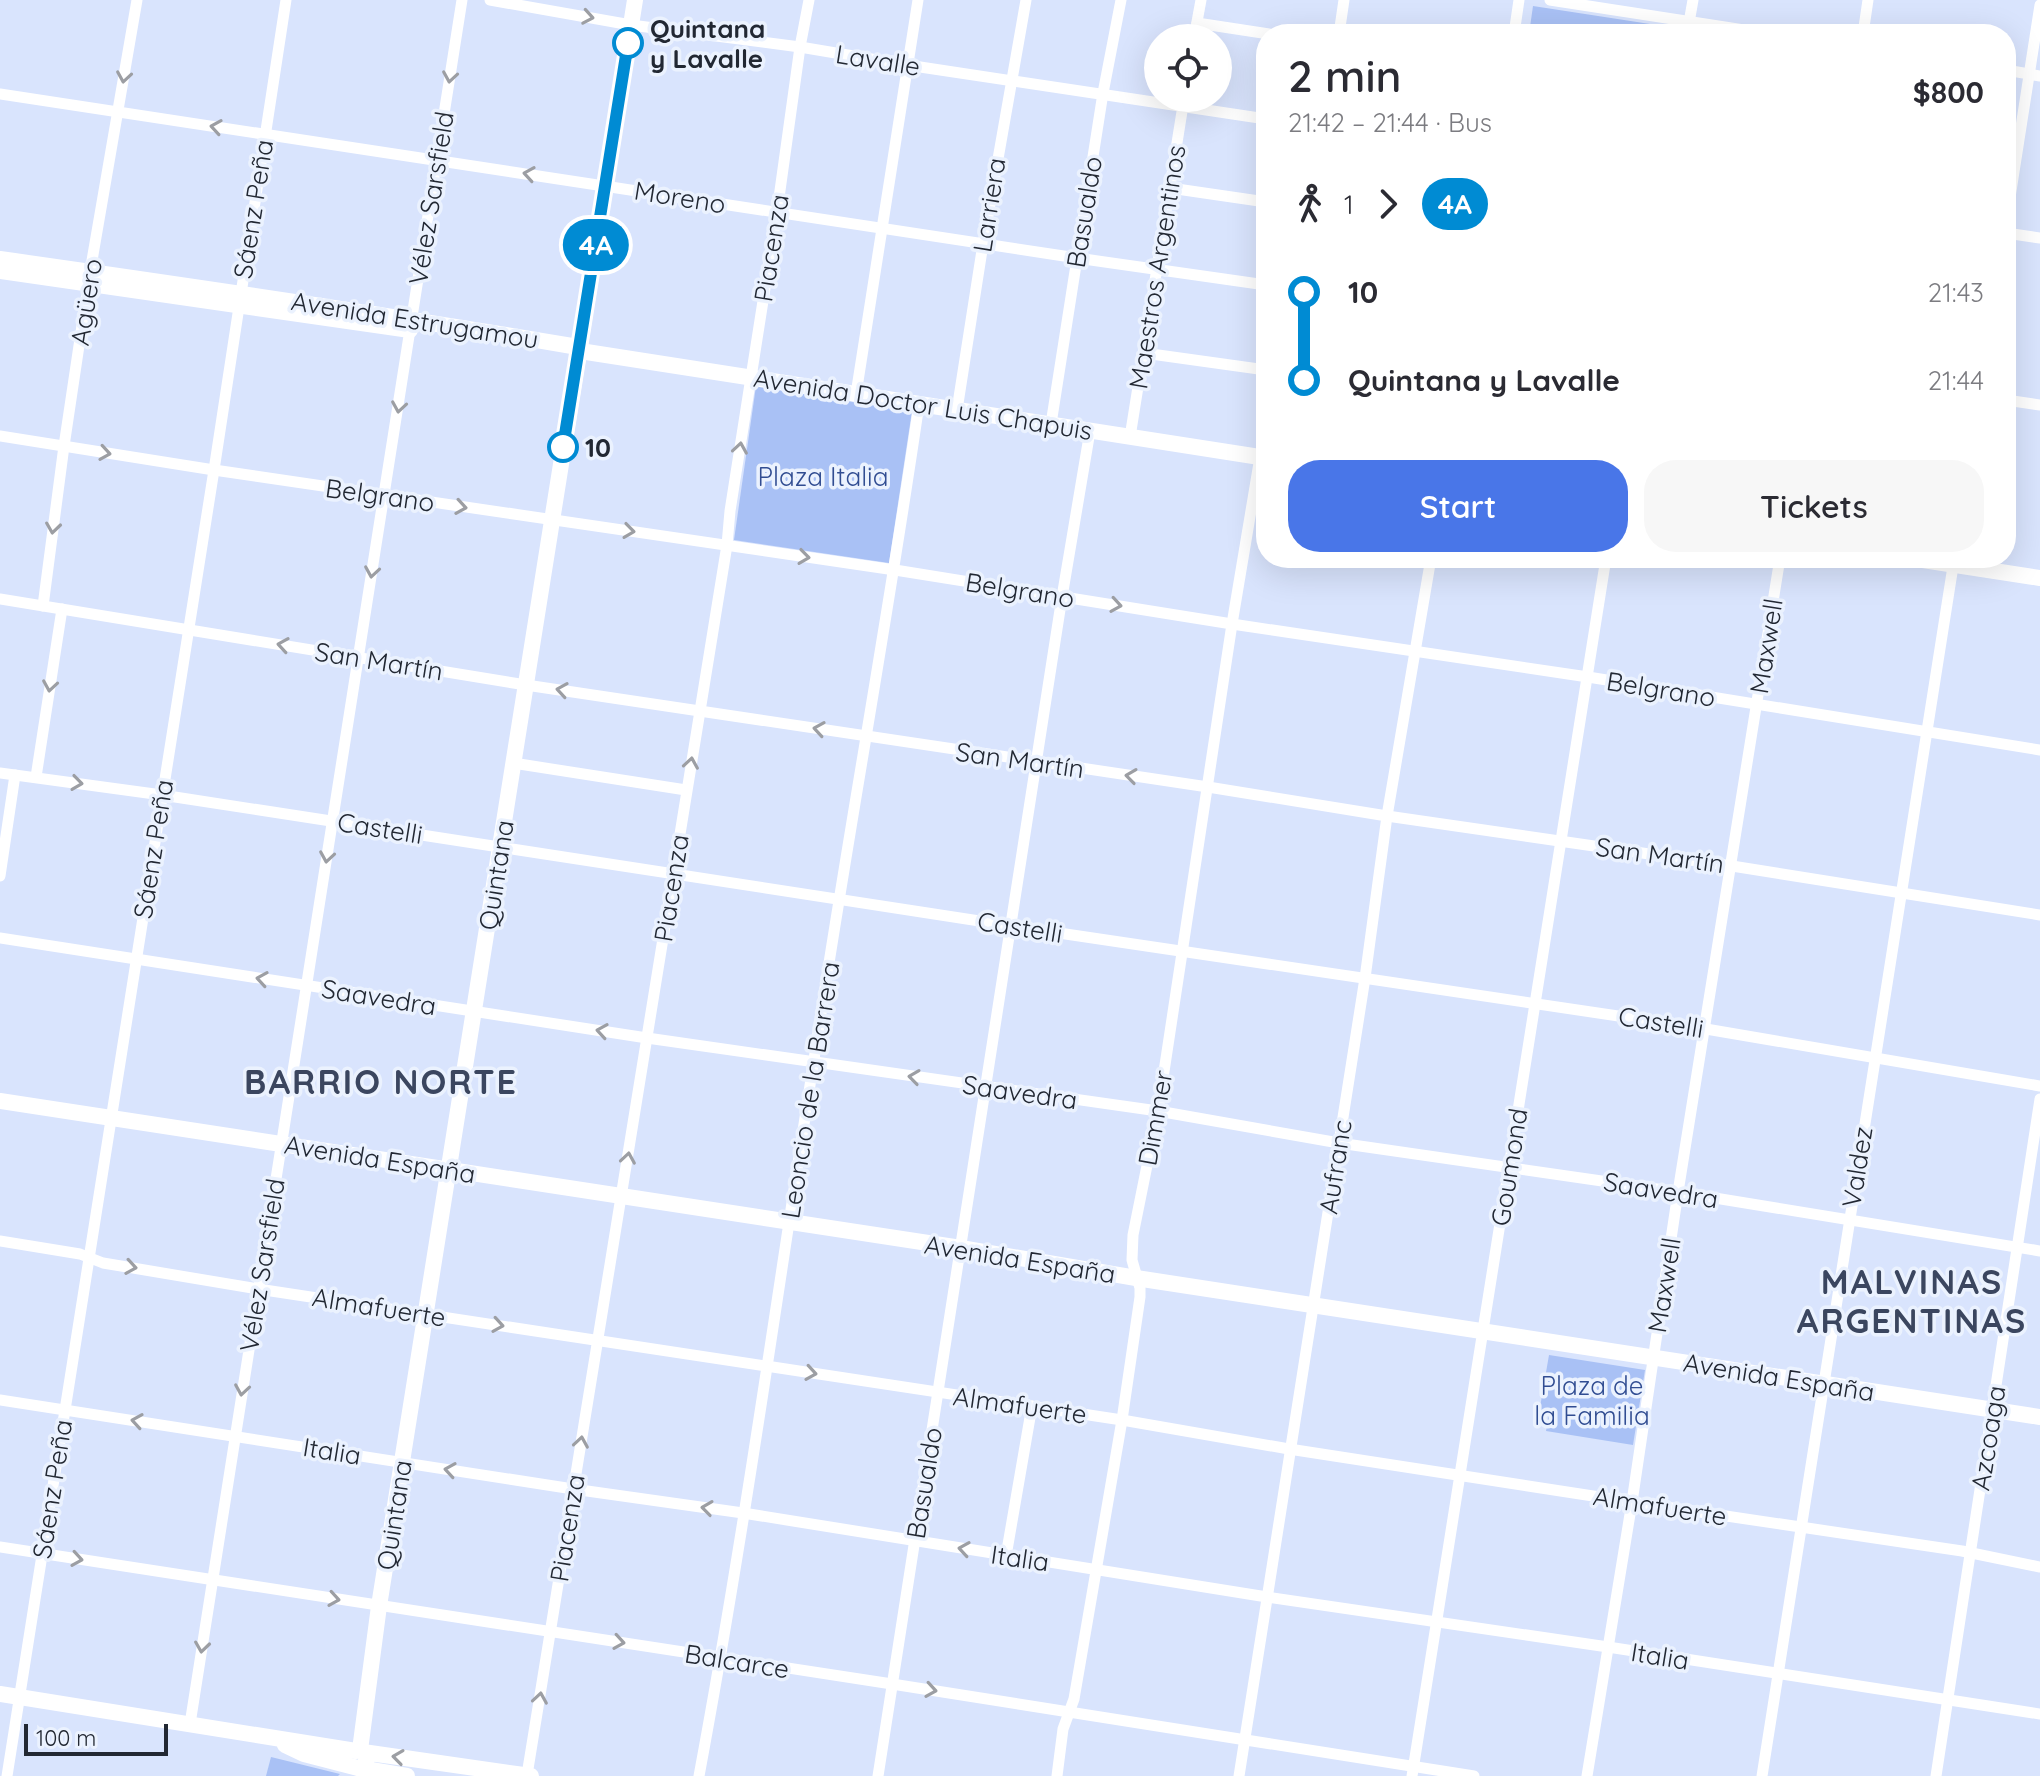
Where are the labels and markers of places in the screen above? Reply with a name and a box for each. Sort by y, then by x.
place label: Quintana y Lavalle [650,12,765,75]
marker: Quintana y Lavalle [613,28,643,58]
place label: 10 [585,431,611,464]
marker: 10 [548,432,578,462]

